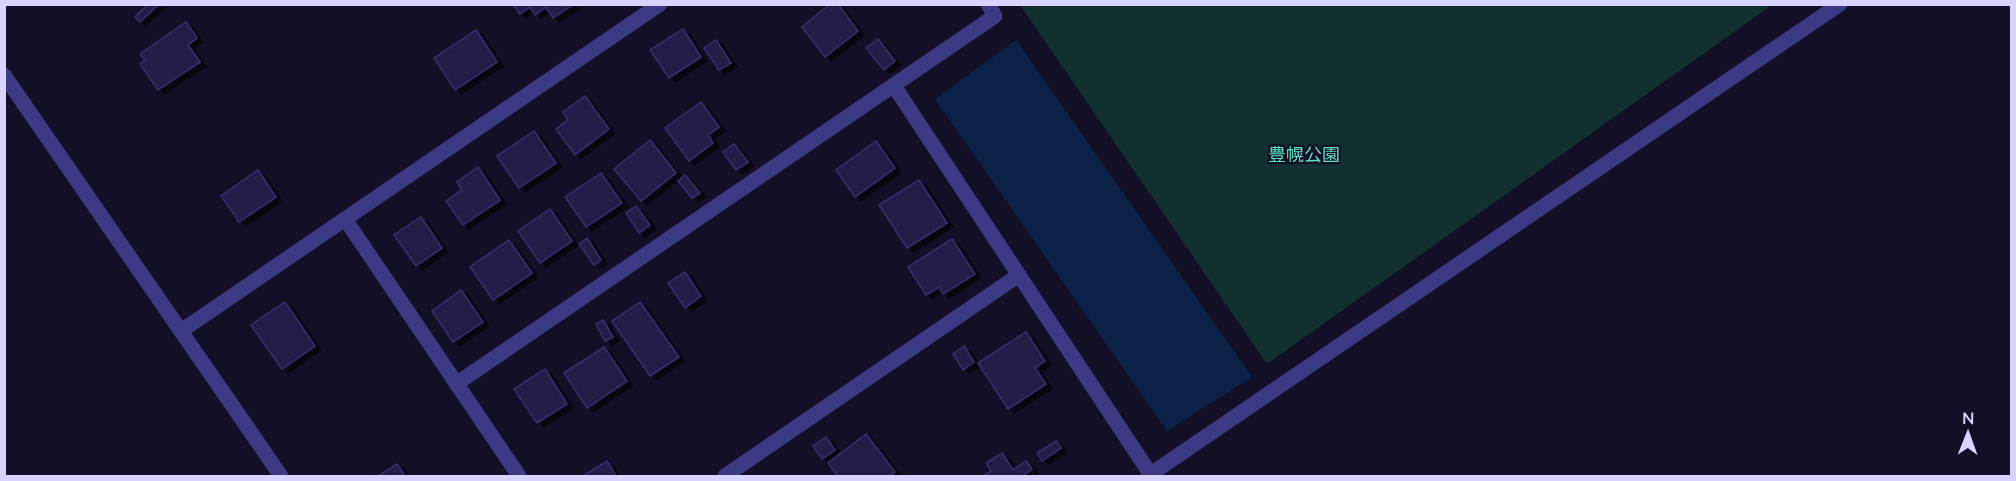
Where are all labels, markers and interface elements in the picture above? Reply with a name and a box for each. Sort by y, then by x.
park label: 豊幌公園 [1268,143,1340,165]
north arrow [1938,403,1998,463]
text: N [1962,408,1975,427]

